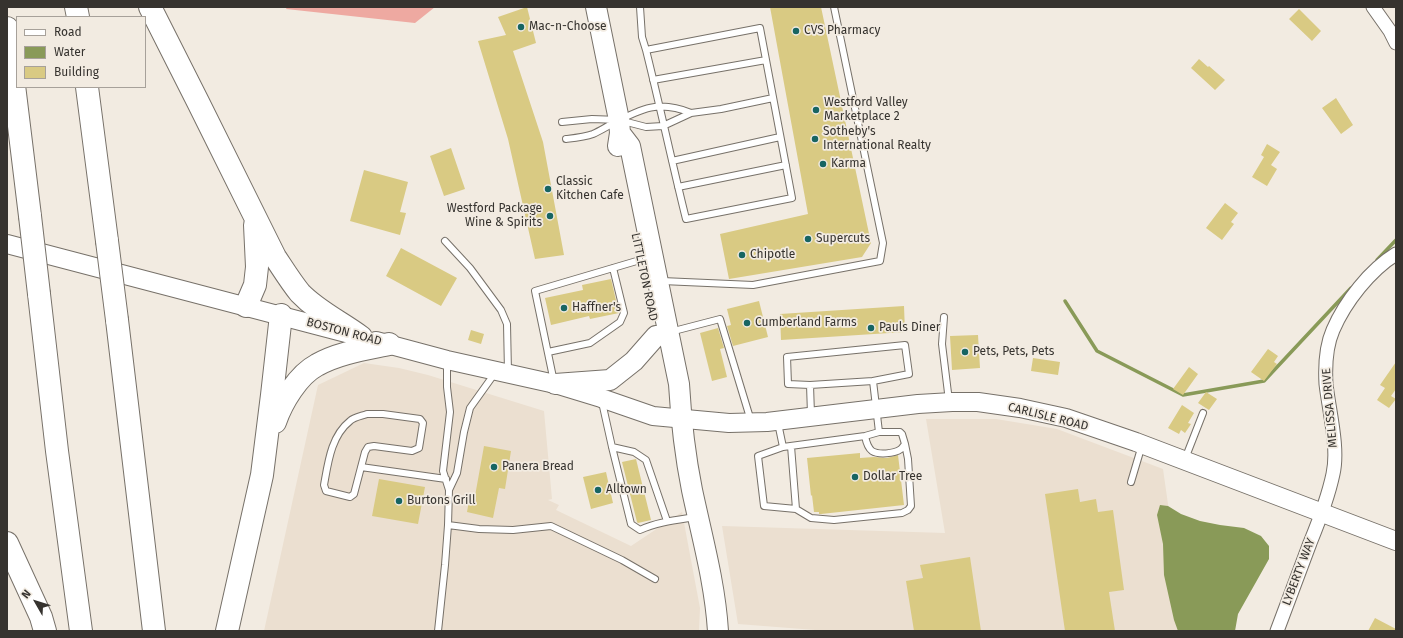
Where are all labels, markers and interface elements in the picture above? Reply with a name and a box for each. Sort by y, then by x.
legend [16,16,146,88]
place label: Mac-n-Choose [529,20,607,34]
marker: Mac-n-Choose [516,22,526,32]
place label: CVS Pharmacy [804,24,880,38]
text: Road [54,25,82,39]
marker: CVS Pharmacy [791,26,801,36]
text: Water [54,45,85,59]
text: Building [54,65,99,79]
place label: Westford Valley Marketplace 2 [824,96,908,124]
marker: Westford Valley Marketplace 2 [811,105,821,115]
place label: Sotheby's International Realty [823,125,931,153]
marker: Sotheby's International Realty [810,134,820,144]
place label: Karma [831,157,866,171]
marker: Karma [818,159,828,169]
place label: Classic Kitchen Cafe [556,175,624,203]
marker: Classic Kitchen Cafe [543,184,553,194]
place label: Westford Package Wine & Spirits [447,202,542,230]
marker: Westford Package Wine & Spirits [545,211,555,221]
street label: LITTLETON ROAD [628,232,660,322]
place label: Supercuts [816,232,870,246]
marker: Supercuts [803,234,813,244]
place label: Chipotle [750,248,795,262]
marker: Chipotle [737,250,747,260]
place label: Haffner's [572,301,621,315]
marker: Haffner's [559,303,569,313]
street label: BOSTON ROAD [305,315,383,349]
place label: Cumberland Farms [755,316,857,330]
marker: Cumberland Farms [742,318,752,328]
place label: Pauls Diner [879,321,940,335]
marker: Pauls Diner [866,323,876,333]
place label: Pets, Pets, Pets [973,345,1054,359]
marker: Pets, Pets, Pets [960,347,970,357]
street label: MELISSA DRIVE [1319,368,1341,448]
street label: CARLISLE ROAD [1006,400,1090,434]
place label: Panera Bread [502,460,574,474]
marker: Panera Bread [489,462,499,472]
place label: Dollar Tree [863,470,922,484]
marker: Dollar Tree [850,472,860,482]
place label: Alltown [606,483,647,497]
marker: Alltown [593,485,603,495]
place label: Burtons Grill [407,494,476,508]
marker: Burtons Grill [394,496,404,506]
street label: LYBERTY WAY [1280,536,1318,608]
north arrow [16,582,56,622]
text: N [19,587,34,601]

